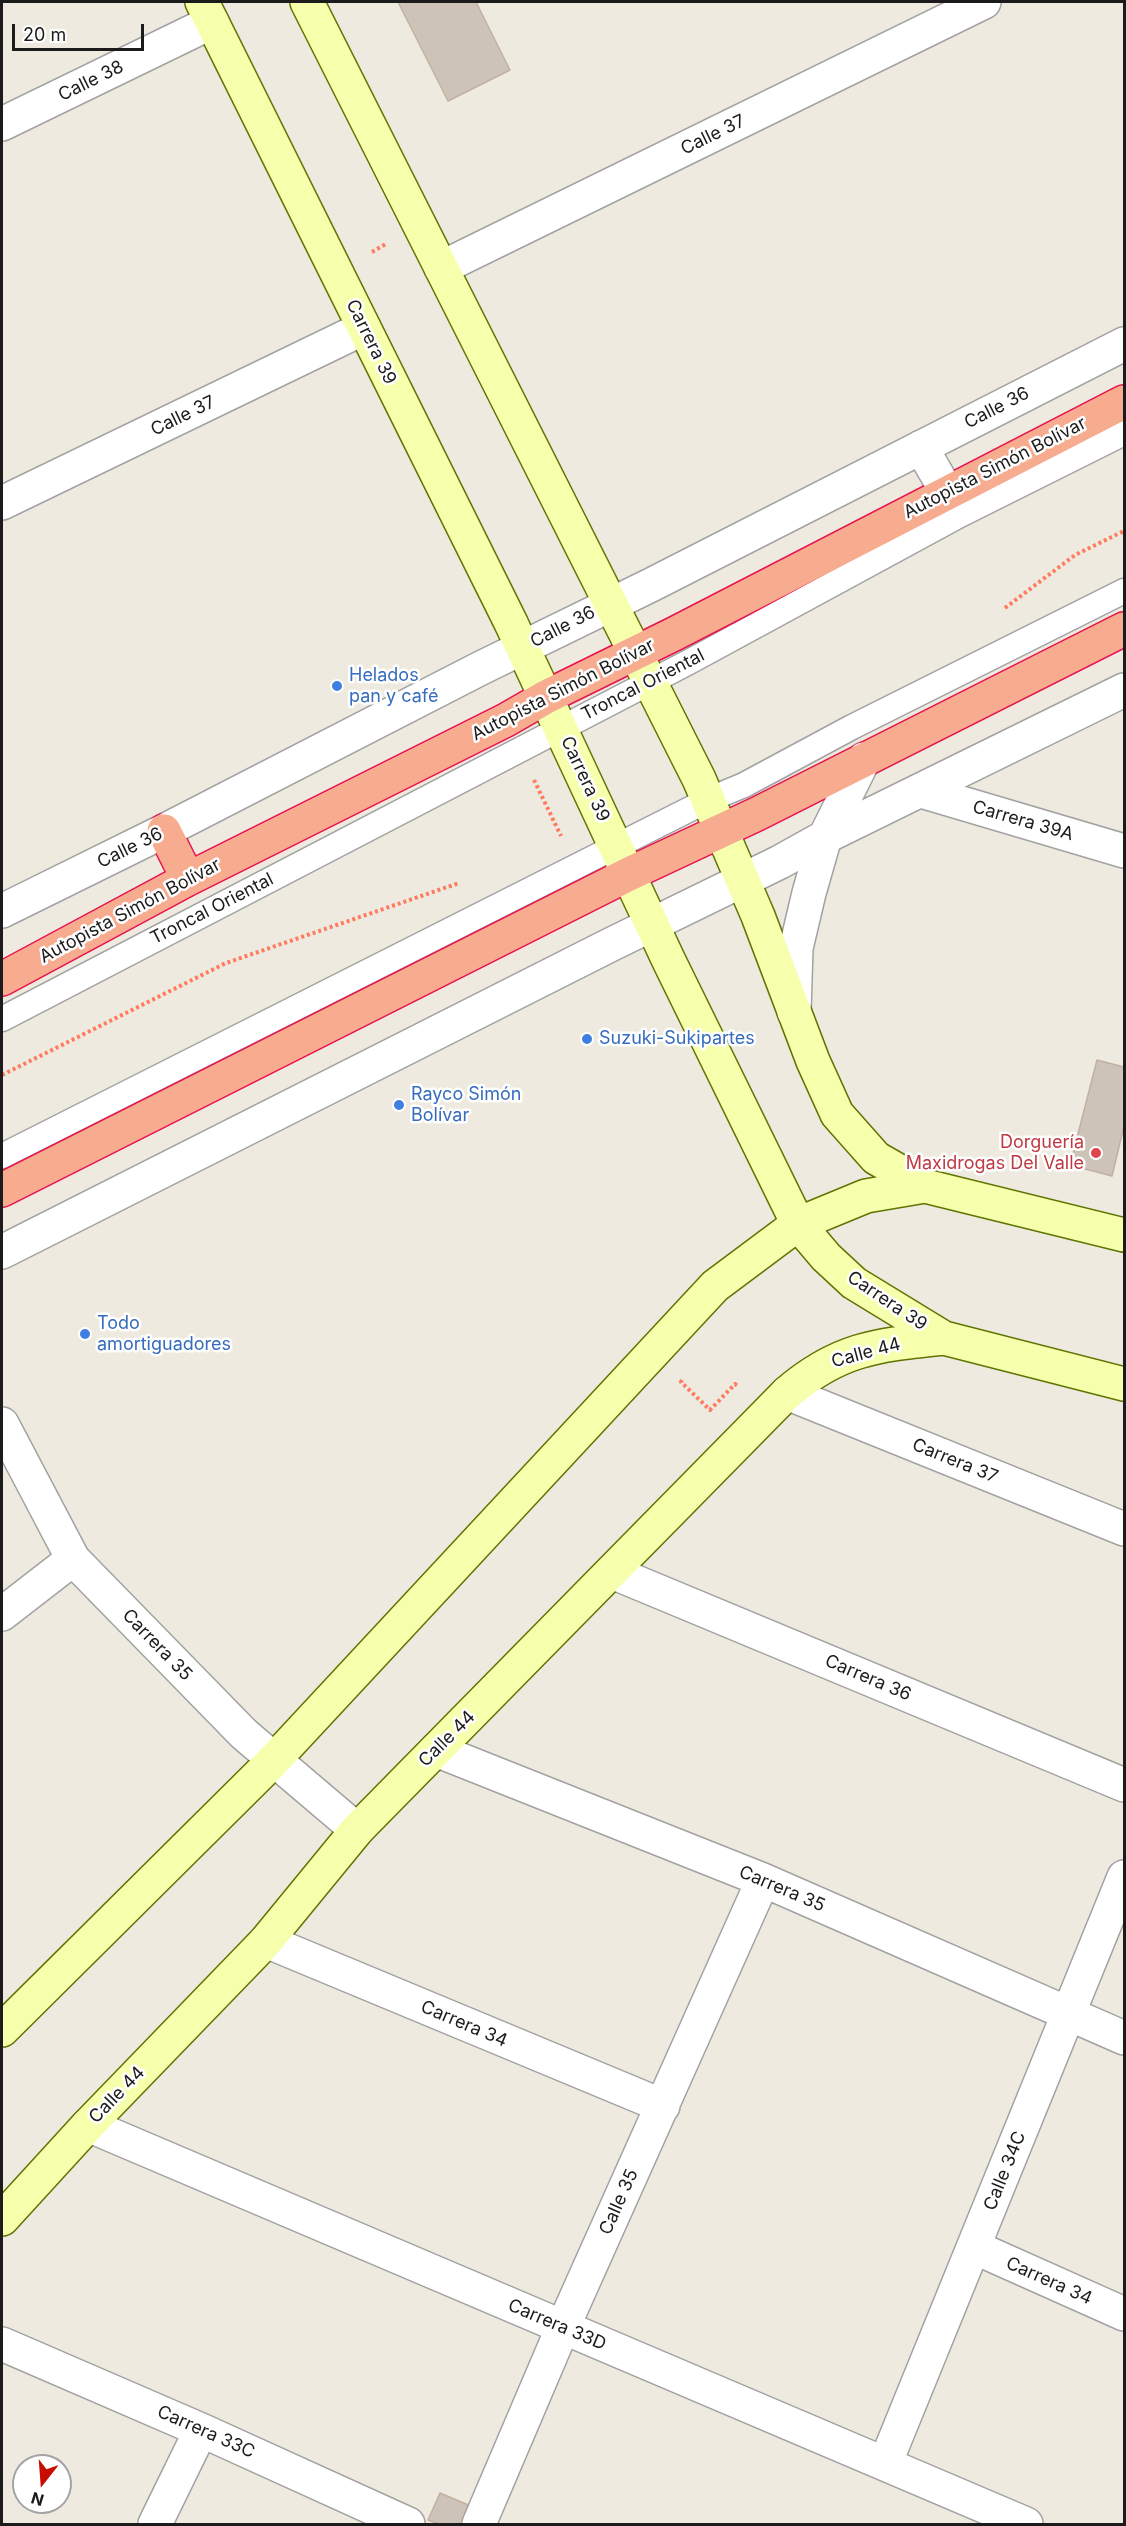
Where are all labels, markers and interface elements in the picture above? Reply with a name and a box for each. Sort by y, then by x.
scale bar [15,12,147,50]
text: 20 m [23,24,66,45]
street label: Calle 38 [55,56,127,106]
street label: Calle 37 [677,110,749,160]
street label: Carrera 39 [341,296,401,388]
street label: Calle 36 [961,383,1033,433]
street label: Calle 37 [147,391,219,441]
street label: Autopista Simón Bolívar [900,413,1090,523]
street label: Calle 36 [527,602,599,652]
street label: Autopista Simón Bolívar [468,635,658,745]
street label: Troncal Oriental [578,645,708,725]
place label: Helados pan y café [349,665,438,708]
marker: Helados pan y café [330,679,344,693]
street label: Carrera 39 [556,733,614,825]
street label: Carrera 39A [970,796,1076,846]
street label: Calle 36 [94,823,166,873]
street label: Autopista Simón Bolívar [36,854,224,968]
street label: Troncal Oriental [147,869,277,949]
place label: Suzuki-Sukipartes [599,1028,755,1050]
marker: Suzuki-Sukipartes [580,1032,594,1046]
place label: Rayco Simón Bolívar [411,1084,521,1126]
marker: Rayco Simón Bolívar [392,1098,406,1112]
place label: Dorguería Maxidrogas Del Valle [906,1132,1084,1174]
marker: Dorguería Maxidrogas Del Valle [1089,1146,1103,1160]
street label: Carrera 39 [843,1266,931,1336]
place label: Todo amortiguadores [97,1313,231,1356]
marker: Todo amortiguadores [78,1327,92,1341]
street label: Calle 44 [829,1333,903,1373]
street label: Carrera 37 [909,1434,1001,1488]
street label: Carrera 35 [118,1605,196,1685]
street label: Carrera 36 [822,1650,914,1706]
street label: Calle 44 [414,1706,480,1772]
street label: Carrera 35 [736,1861,828,1917]
street label: Carrera 34 [417,1996,511,2052]
street label: Calle 44 [85,2062,149,2128]
street label: Calle 34C [979,2128,1031,2214]
street label: Calle 35 [595,2166,643,2238]
street label: Carrera 34 [1003,2252,1095,2310]
street label: Carrera 33D [505,2295,609,2355]
street label: Carrera 33C [154,2401,258,2463]
north arrow [12,2454,72,2514]
text: N [29,2488,46,2511]

